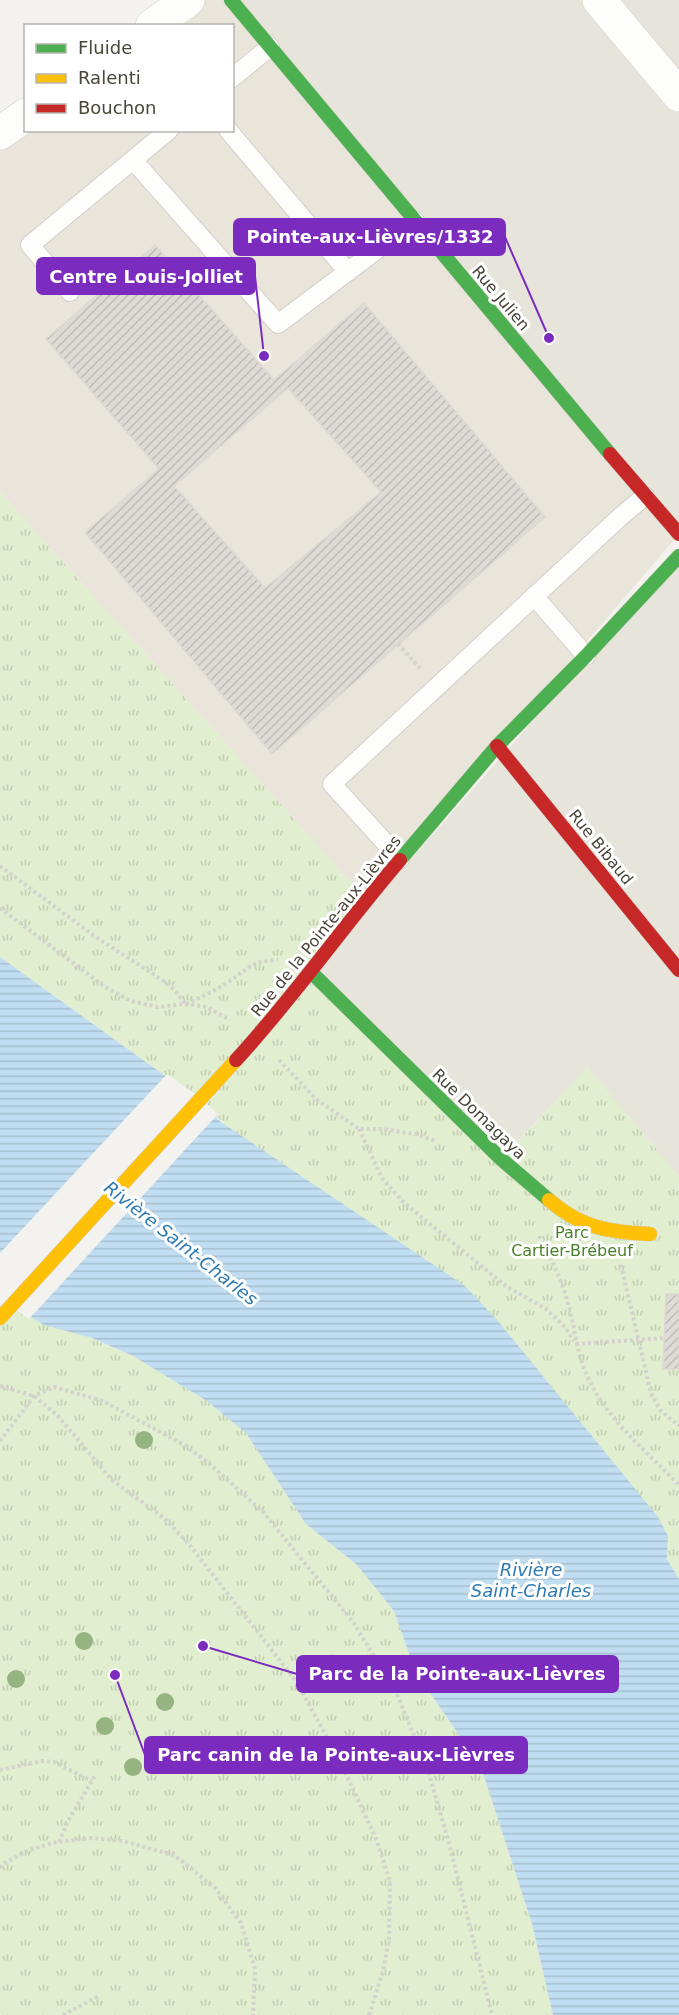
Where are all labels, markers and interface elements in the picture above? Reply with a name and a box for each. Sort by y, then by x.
legend [24,24,234,132]
text: Fluide [78,37,132,58]
text: Ralenti [78,67,141,88]
text: Bouchon [78,97,157,118]
callout: Pointe-aux-Lièvres/1332 [234,219,505,255]
text: Pointe-aux-Lièvres/1332 [247,226,493,247]
callout: Centre Louis-Jolliet [37,258,255,294]
street label: Rue Julien [468,262,534,334]
text: Centre Louis-Jolliet [49,266,243,287]
street label: Rue Bibaud [565,806,637,888]
street label: Rue de la Pointe-aux-Lièvres [247,832,405,1020]
street label: Rue Domagaya [428,1065,530,1163]
water label: Rivière Saint-Charles [100,1177,262,1309]
park label: Parc Cartier-Brébeuf [511,1223,633,1260]
water label: Rivière Saint-Charles [471,1559,591,1601]
callout: Parc de la Pointe-aux-Lièvres [297,1656,618,1692]
text: Parc de la Pointe-aux-Lièvres [309,1663,605,1684]
callout: Parc canin de la Pointe-aux-Lièvres [145,1737,527,1773]
text: Parc canin de la Pointe-aux-Lièvres [157,1744,515,1765]

